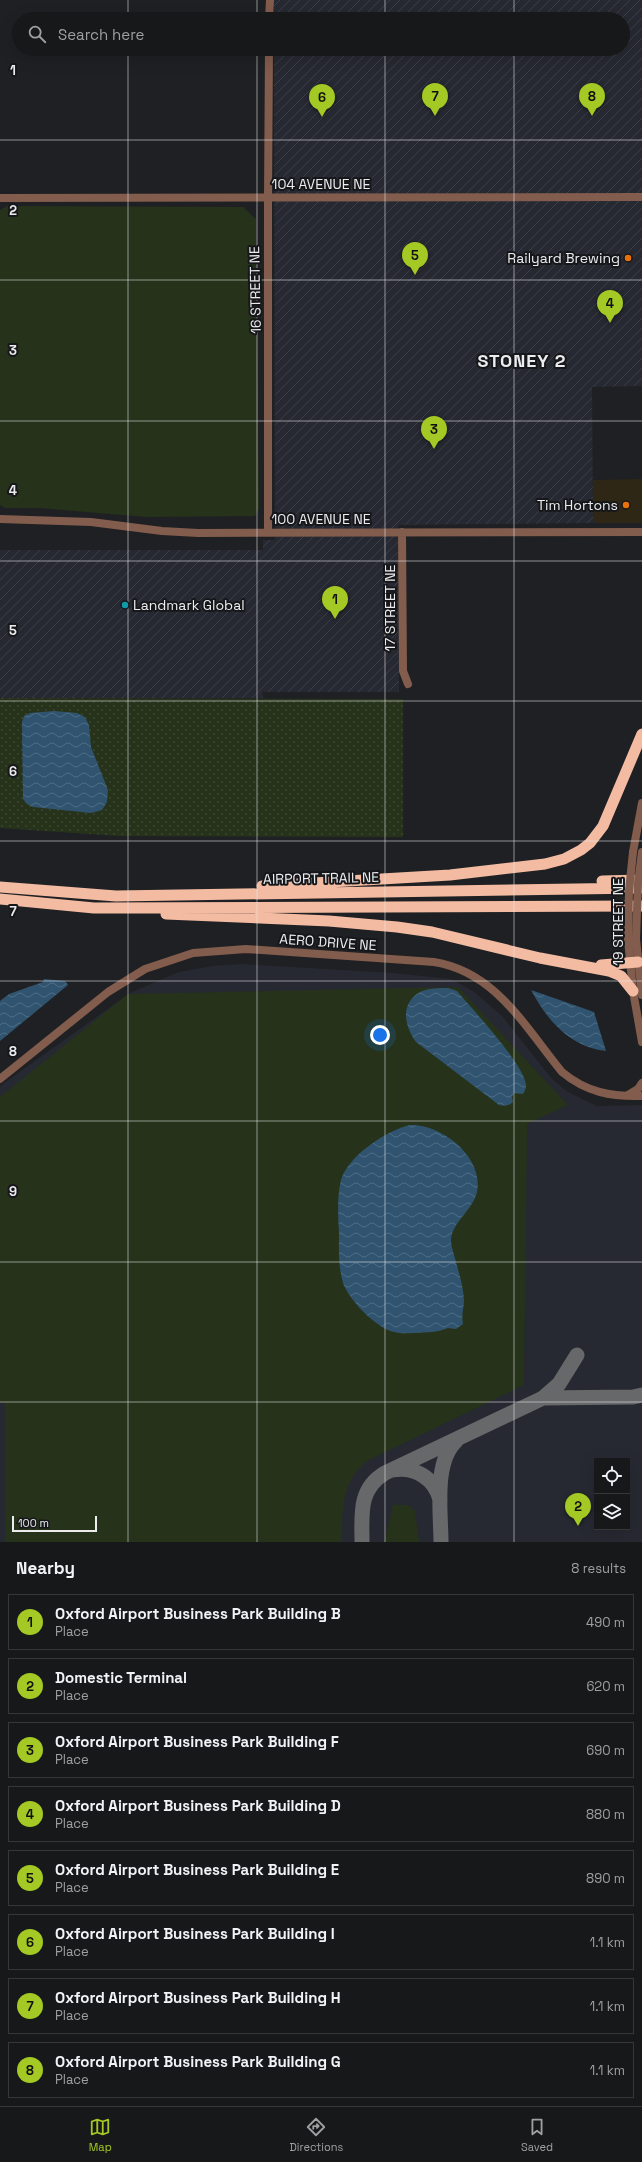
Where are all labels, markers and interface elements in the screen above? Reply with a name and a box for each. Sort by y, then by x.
search box [12,12,630,56]
icon: search [26,23,48,45]
text: Search here [58,25,144,44]
text: 1 [10,62,16,79]
pin: 7 [422,83,448,116]
pin: 8 [579,83,605,116]
pin: 6 [309,84,335,117]
street label: 104 AVENUE NE [272,175,371,193]
text: 2 [9,202,17,219]
pin: 5 [402,242,428,275]
street label: 16 STREET NE [245,246,265,334]
place label: Railyard Brewing [507,249,620,267]
marker: Railyard Brewing [623,253,633,263]
pin: 4 [597,290,623,323]
text: 3 [9,342,17,359]
district label: STONEY 2 [477,349,567,372]
pin: 3 [421,416,447,449]
text: 4 [9,482,17,499]
place label: Tim Hortons [537,496,618,514]
marker: Tim Hortons [621,500,631,510]
street label: 100 AVENUE NE [271,510,371,528]
street label: 17 STREET NE [381,564,399,651]
pin: 1 [322,586,348,619]
place label: Landmark Global [133,596,245,614]
marker: Landmark Global [120,600,130,610]
text: 5 [9,622,17,639]
text: 6 [9,763,17,780]
street label: AIRPORT TRAIL NE [263,868,379,888]
street label: 19 STREET NE [609,878,627,966]
text: 7 [9,903,17,920]
street label: AERO DRIVE NE [279,930,377,954]
your location [370,1025,390,1045]
text: 8 [9,1043,17,1060]
text: 9 [9,1183,17,1200]
map controls [594,1458,630,1530]
button: locate [594,1458,630,1494]
pin: 2 [565,1493,591,1526]
button: layers [594,1494,630,1530]
scale bar [12,1514,97,1533]
text: 100 m [18,1516,49,1530]
text: Nearby [16,1557,75,1579]
text: 8 results [571,1560,626,1577]
text: Oxford Airport Business Park Building B [55,1604,341,1623]
text: 1 [27,1614,33,1631]
text: 490 m [586,1614,625,1631]
text: Place [55,1623,89,1640]
text: Domestic Terminal [55,1668,187,1687]
text: 2 [26,1678,34,1695]
text: 620 m [586,1678,625,1695]
text: Place [55,1687,89,1704]
text: Oxford Airport Business Park Building F [55,1732,339,1751]
text: 3 [26,1742,34,1759]
text: 690 m [586,1742,625,1759]
text: Place [55,1751,89,1768]
text: Oxford Airport Business Park Building D [55,1796,341,1815]
text: 4 [26,1806,34,1823]
text: 880 m [586,1806,625,1823]
text: Place [55,1815,89,1832]
text: Oxford Airport Business Park Building E [55,1860,339,1879]
text: 5 [26,1870,34,1887]
text: 890 m [586,1870,625,1887]
text: Place [55,1879,89,1896]
text: Oxford Airport Business Park Building I [55,1924,335,1943]
text: 6 [26,1934,34,1951]
text: 1.1 km [590,1934,625,1951]
text: Place [55,1943,89,1960]
text: Oxford Airport Business Park Building H [55,1988,341,2007]
text: 7 [26,1998,34,2015]
text: 1.1 km [590,1998,625,2015]
text: Place [55,2007,89,2024]
text: Oxford Airport Business Park Building G [55,2052,341,2071]
text: 8 [26,2062,34,2079]
text: 1.1 km [590,2062,625,2079]
text: Place [55,2071,89,2088]
tab: Map [89,2116,112,2154]
tab: Directions [289,2116,343,2154]
tab: Saved [521,2116,553,2154]

